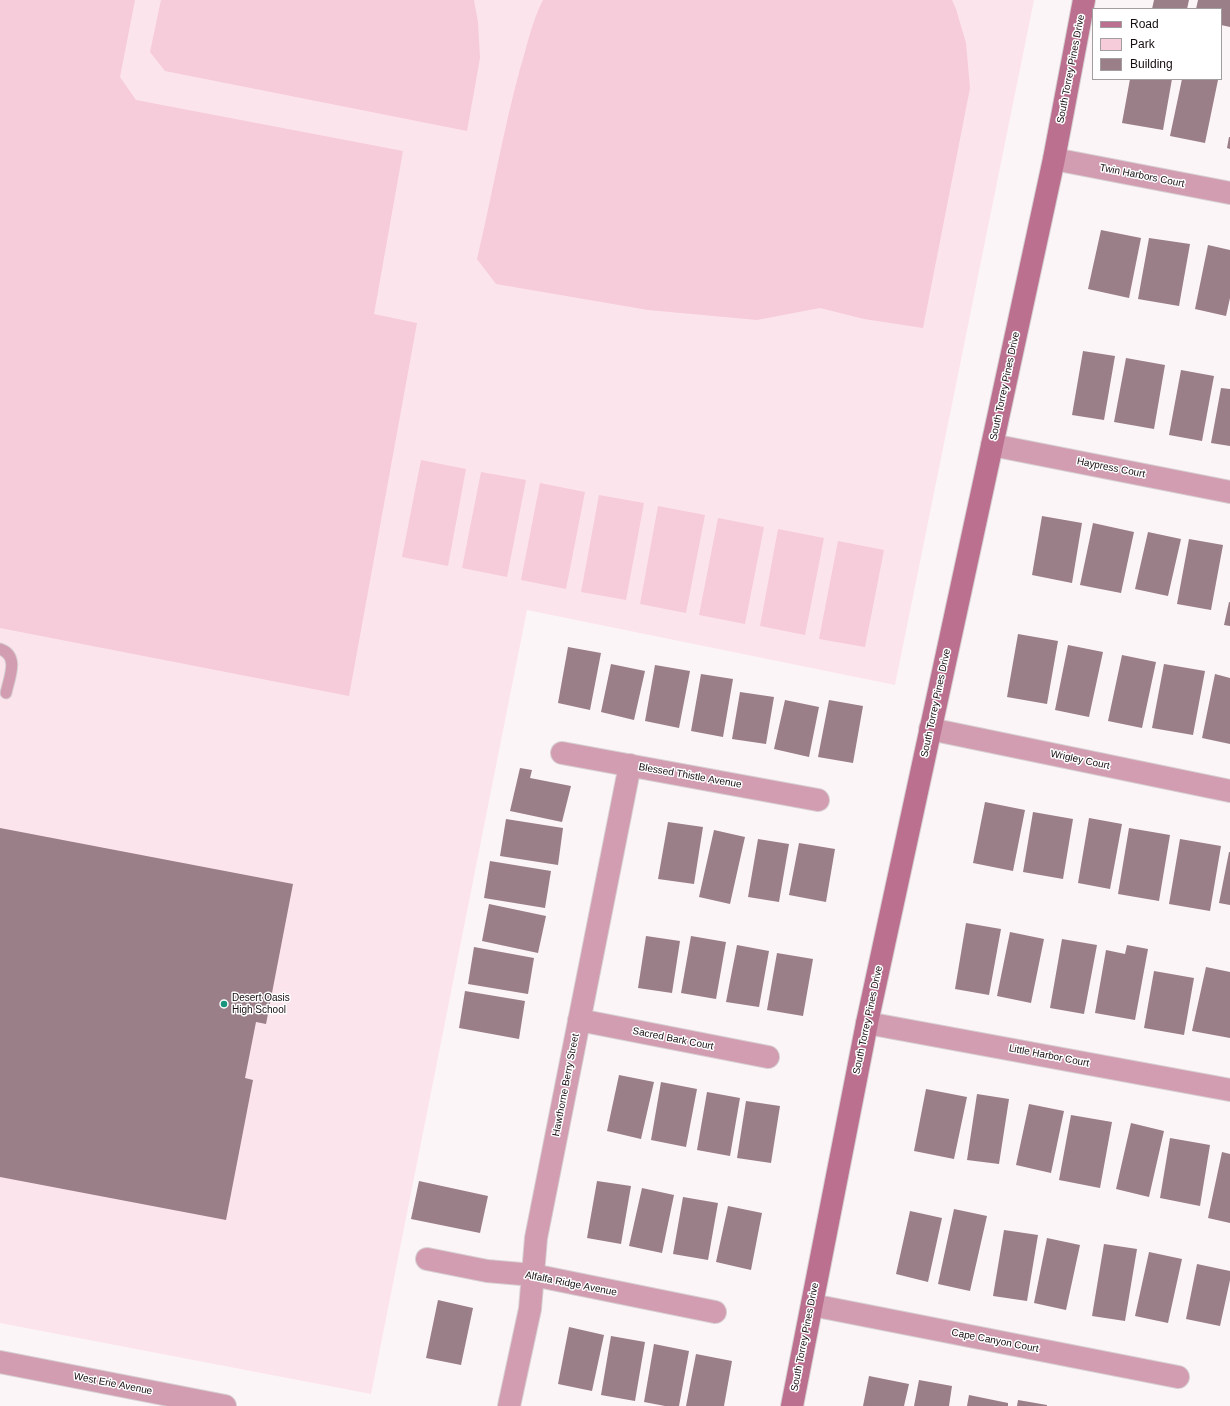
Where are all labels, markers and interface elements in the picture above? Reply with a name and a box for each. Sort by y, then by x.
legend [1092,8,1222,80]
street label: South Torrey Pines Drive [1055,14,1087,124]
text: Road [1130,17,1159,31]
text: Park [1130,37,1155,51]
text: Building [1130,57,1173,71]
street label: Twin Harbors Court [1099,162,1185,190]
street label: South Torrey Pines Drive [988,331,1022,441]
street label: Haypress Court [1076,455,1146,481]
street label: South Torrey Pines Drive [919,648,953,758]
street label: Wrigley Court [1049,748,1111,772]
street label: Blessed Thistle Avenue [638,761,742,791]
street label: South Torrey Pines Drive [851,965,885,1075]
place label: Desert Oasis High School [232,992,290,1016]
marker: Desert Oasis High School [219,999,229,1009]
street label: Sacred Bark Court [631,1025,715,1053]
street label: Hawthorne Berry Street [550,1033,582,1137]
street label: Little Harbor Court [1008,1042,1090,1070]
street label: Alfalfa Ridge Avenue [524,1269,618,1299]
street label: South Torrey Pines Drive [789,1282,821,1392]
street label: Cape Canyon Court [950,1327,1040,1355]
street label: West Erie Avenue [73,1371,153,1397]

